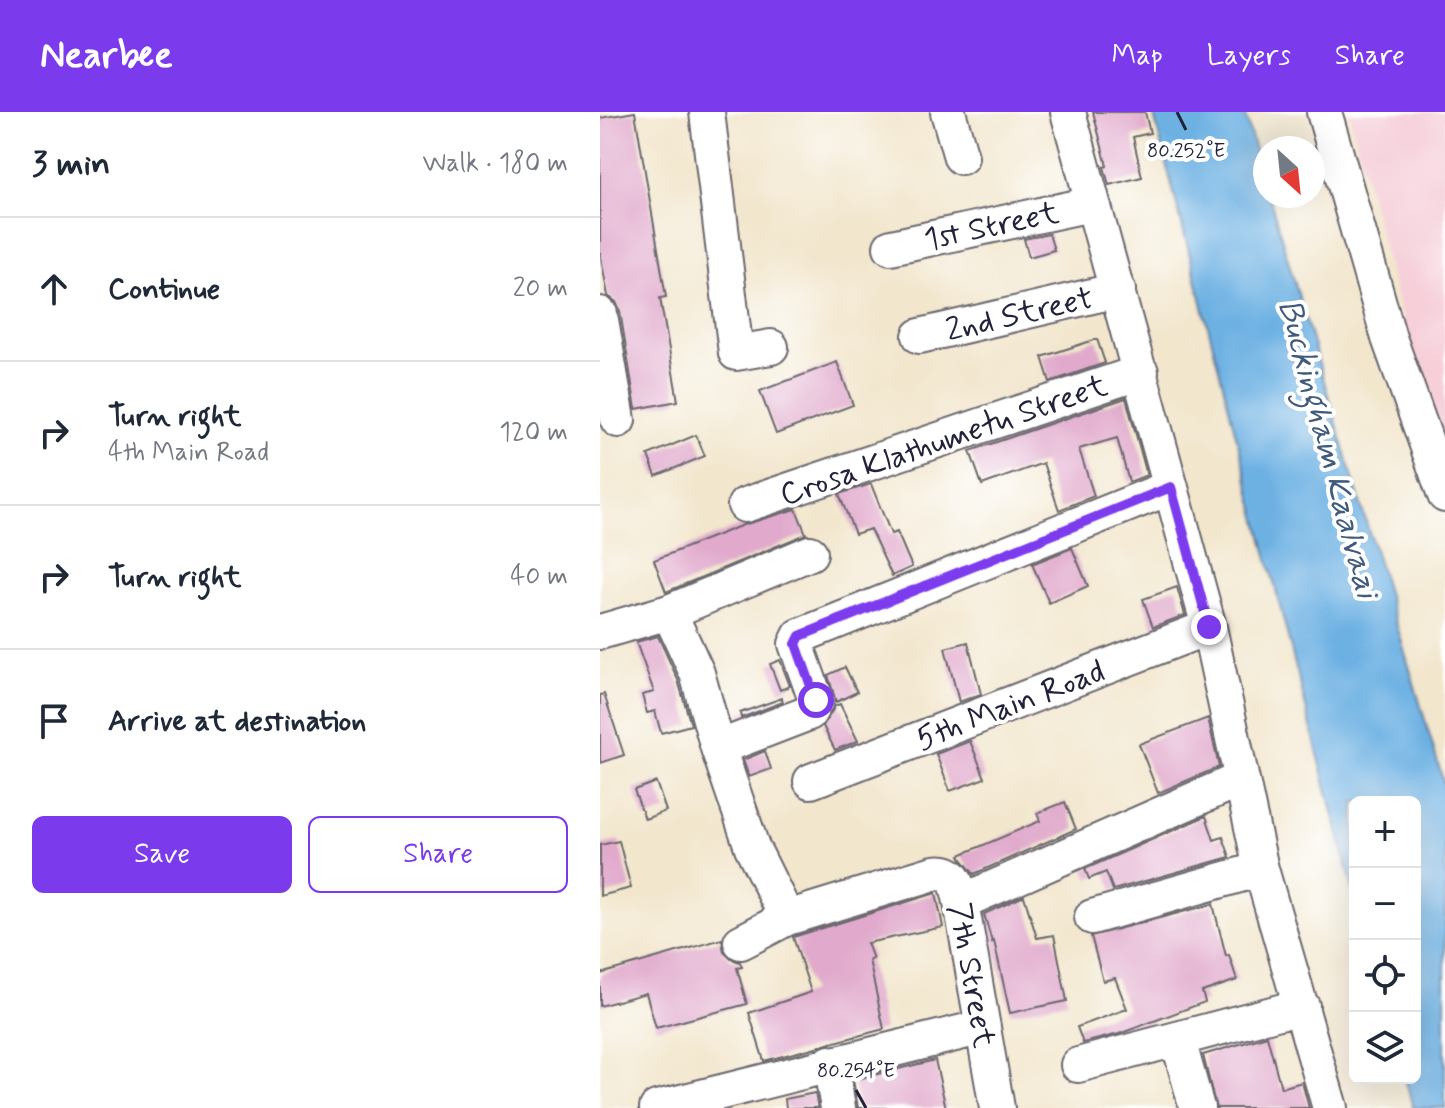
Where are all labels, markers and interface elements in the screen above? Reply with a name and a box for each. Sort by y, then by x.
text: Nearbee [40,32,173,81]
text: Map [1112,38,1163,75]
text: Layers [1207,38,1291,75]
text: Share [1335,38,1405,75]
north arrow [1253,136,1325,208]
text: 80.252°E [1147,138,1225,165]
text: 3 min [32,142,110,187]
text: Walk · 180 m [423,147,568,181]
street label: 1st Street [920,192,1063,262]
icon: ahead [32,267,76,311]
text: Continue [108,270,220,309]
text: 20 m [513,272,568,306]
street label: 2nd Street [942,278,1097,352]
water label: Buckingham Kaalvaai [1263,294,1390,606]
street label: Crosa Klathumetu Street [774,365,1113,517]
text: Turn right [108,397,241,436]
icon: right [32,411,76,455]
text: 120 m [499,416,568,450]
text: 4th Main Road [108,436,269,470]
icon: right [32,555,76,599]
text: Turn right [108,558,241,597]
text: 40 m [510,560,568,594]
route end [1191,609,1227,645]
street label: 5th Main Road [910,651,1111,761]
route start [798,682,834,718]
icon: arrive [32,699,76,743]
text: Arrive at destination [108,702,366,741]
map controls [1349,796,1421,1084]
button: + [1349,796,1421,868]
button: Save [32,816,292,893]
button: Share [308,816,568,893]
button: − [1349,868,1421,940]
street label: 7th Street [938,899,1004,1051]
button: locate [1349,940,1421,1012]
button: layers [1349,1012,1421,1084]
text: 80.254°E [817,1058,895,1085]

